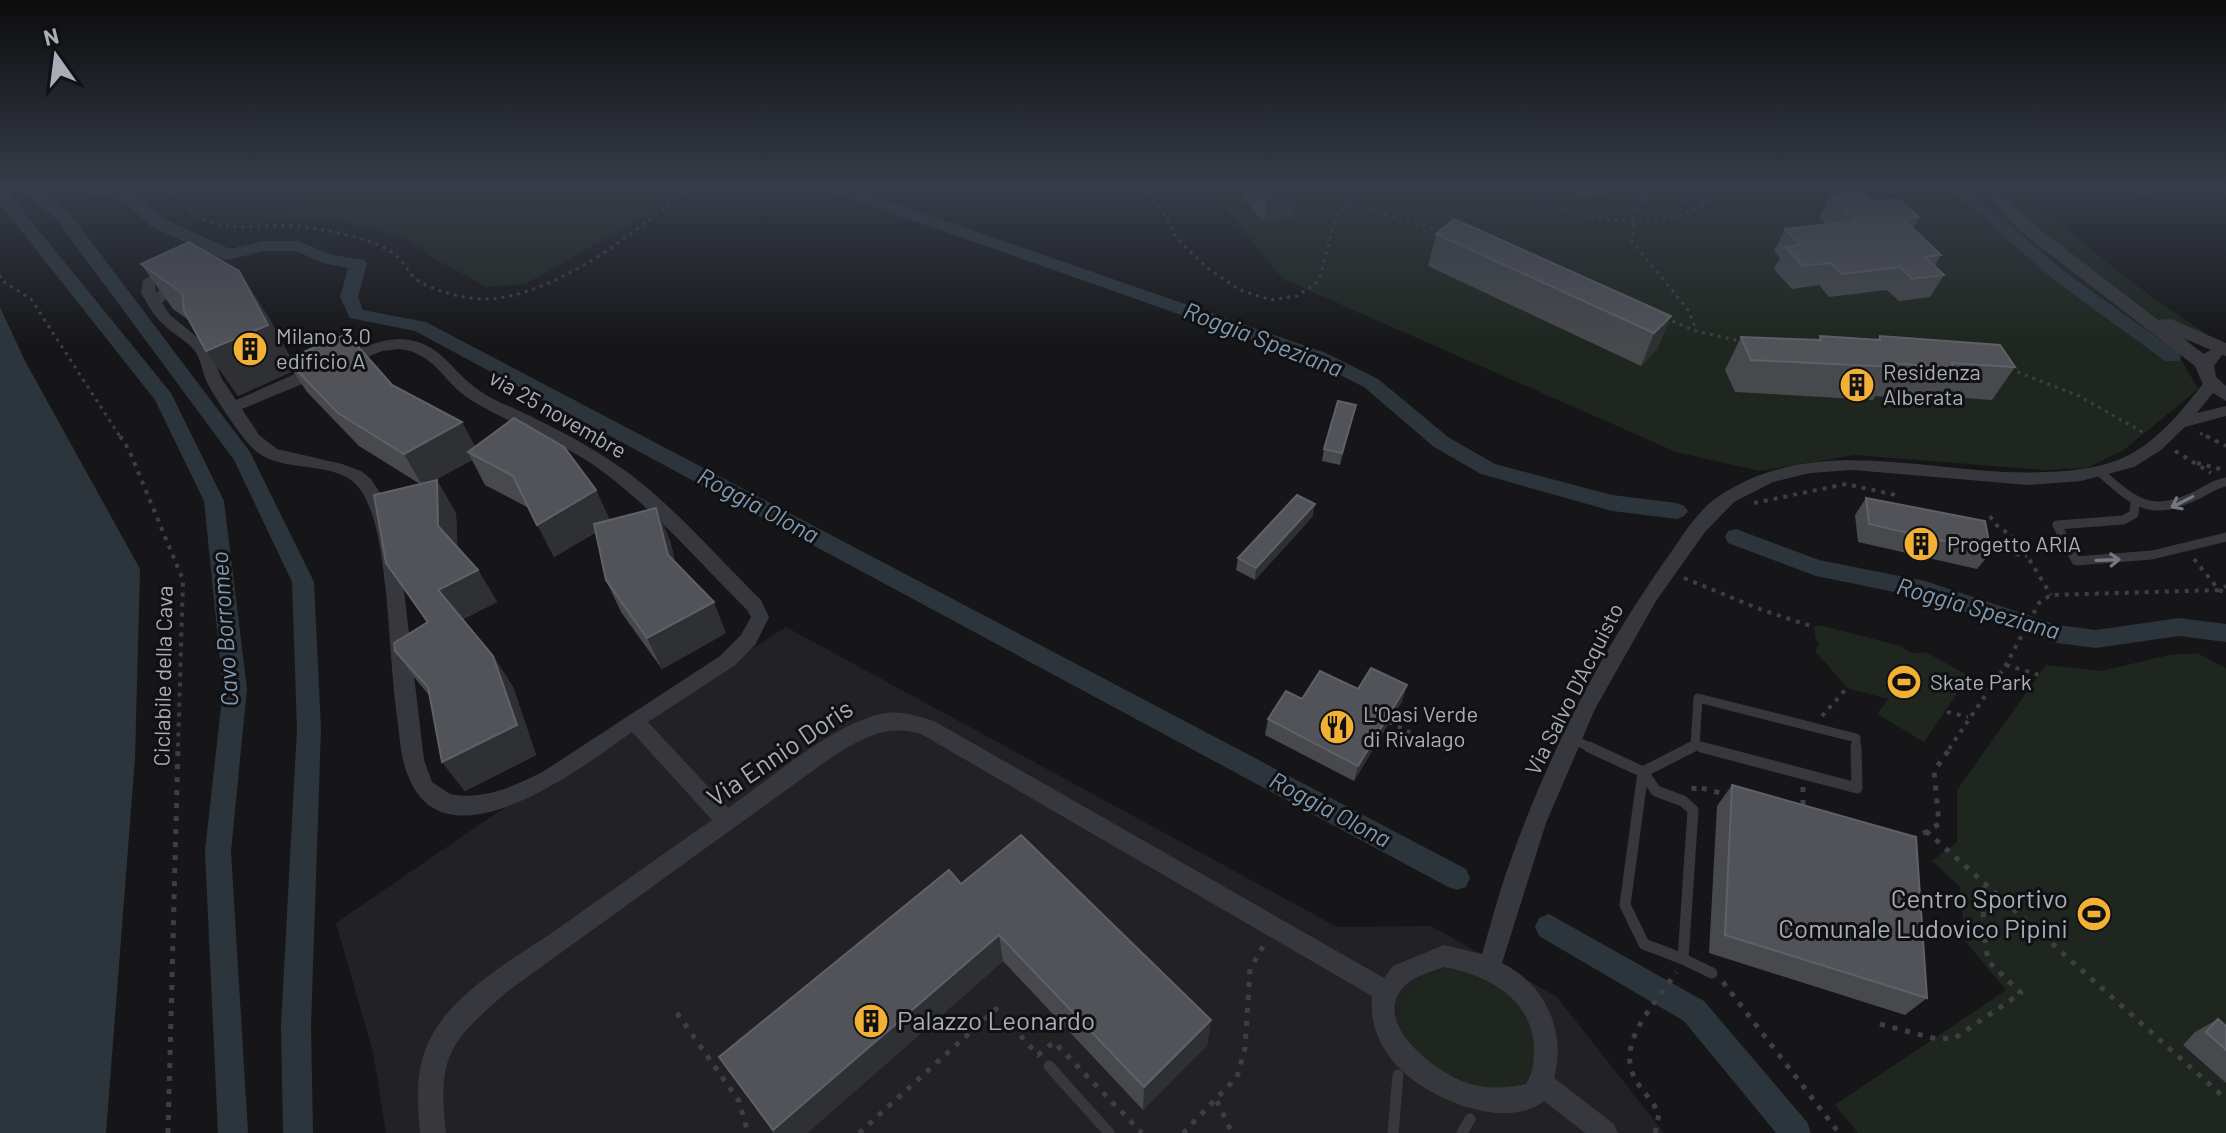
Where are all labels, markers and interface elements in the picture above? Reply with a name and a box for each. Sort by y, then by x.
north arrow [16,16,96,96]
text: N [41,21,61,50]
water label: Roggia Speziana [1180,295,1347,382]
place label: Milano 3.0 edificio A [276,322,371,373]
building icon: Milano 3.0 edificio A [231,330,269,368]
place label: Residenza Alberata [1883,358,1981,409]
street label: via 25 novembre [485,363,632,463]
building icon: Residenza Alberata [1838,366,1876,404]
water label: Roggia Olona [693,461,824,549]
one-way arrow [2171,495,2195,510]
building icon: Progetto ARIA [1902,525,1940,563]
place label: Progetto ARIA [1947,530,2081,556]
water label: Cavo Borromeo [204,550,243,708]
one-way arrow [2094,553,2121,568]
water label: Roggia Speziana [1894,570,2063,645]
street label: Ciclabile della Cava [147,585,177,767]
street label: Via Salvo D'Acquisto [1519,598,1628,779]
sports icon: Skate Park [1885,663,1923,701]
place label: Skate Park [1930,668,2032,694]
street label: Via Ennio Doris [700,692,858,812]
place label: L'Oasi Verde di Rivalago [1363,700,1478,751]
restaurant icon: L'Oasi Verde di Rivalago [1318,708,1356,746]
water label: Roggia Olona [1265,765,1396,853]
place label: Centro Sportivo Comunale Ludovico Pipini [1778,882,2068,943]
sports icon: Centro Sportivo Comunale Ludovico Pipini [2075,895,2113,933]
building icon: Palazzo Leonardo [852,1002,890,1040]
place label: Palazzo Leonardo [897,1004,1095,1035]

